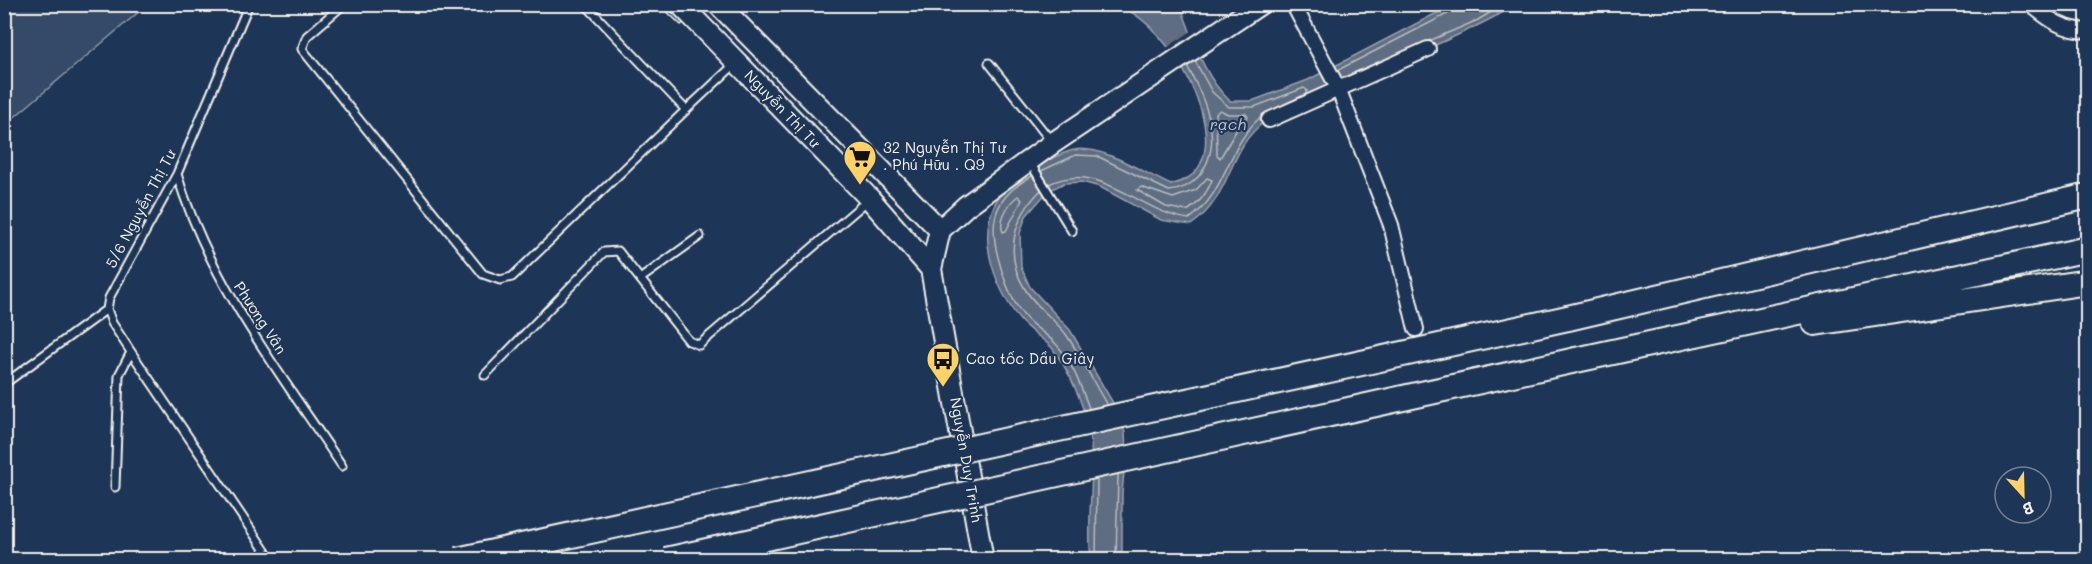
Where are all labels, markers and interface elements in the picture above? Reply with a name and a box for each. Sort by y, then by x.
street label: Nguyễn Thị Tư [740,65,826,152]
water label: rạch [1210,113,1246,134]
place label: 32 Nguyễn Thị Tư . Phú Hữu . Q9 [883,137,1007,174]
supermarket icon: 32 Nguyễn Thị Tư . Phú Hữu . Q9 [842,139,878,186]
street label: 5/6 Nguyễn Thị Tư [100,145,180,271]
street label: Phương Vân [230,277,292,358]
bus stop icon: Cao tốc Dầu Giây [925,341,961,388]
place label: Cao tốc Dầu Giây [966,348,1095,368]
street label: Nguyễn Duy Trinh [946,396,988,524]
north arrow [1993,465,2053,525]
text: B [2020,498,2038,521]

